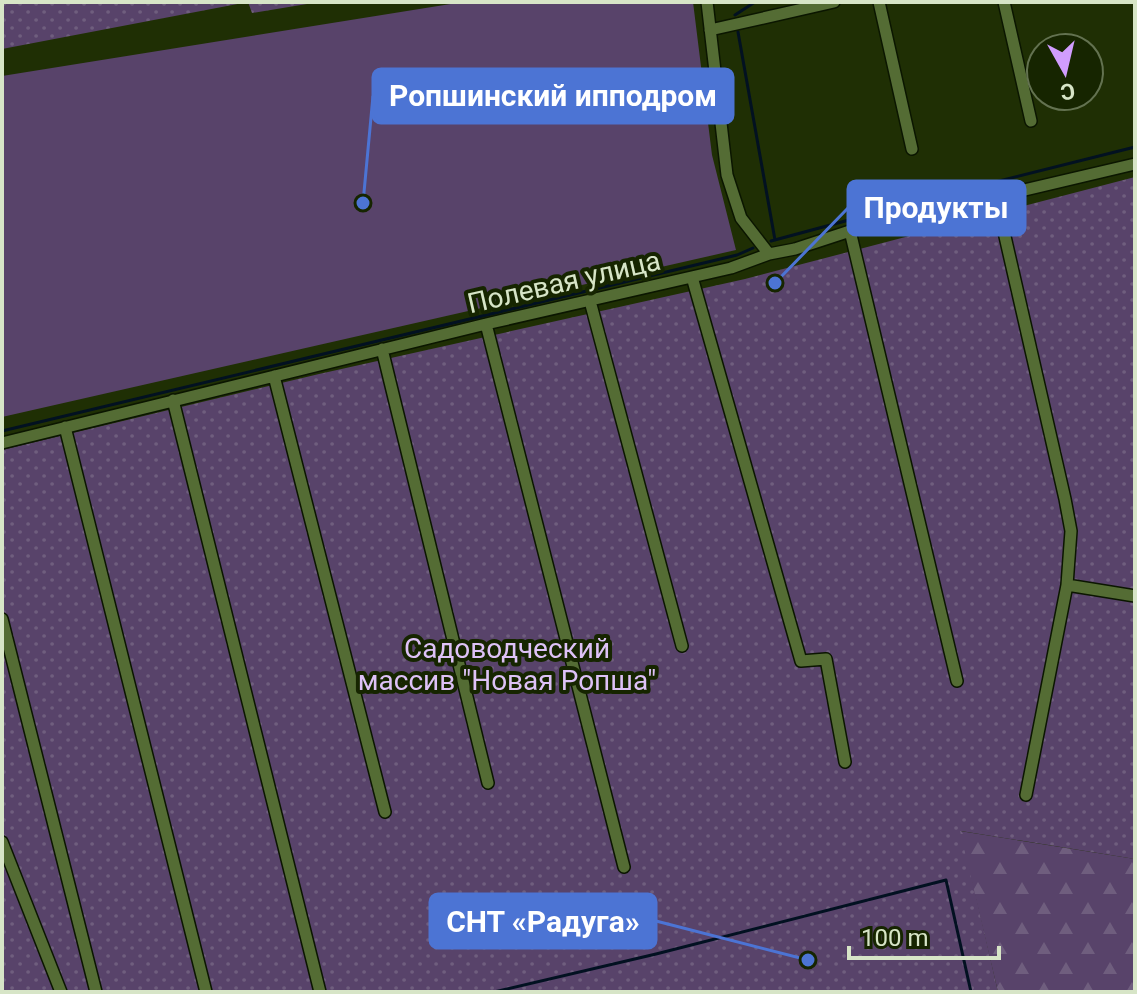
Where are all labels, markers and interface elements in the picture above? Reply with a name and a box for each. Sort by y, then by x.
north arrow [1025,32,1105,112]
callout: Ропшинский ипподром [373,69,733,123]
text: Ропшинский ипподром [389,78,717,113]
text: С [1059,78,1077,105]
callout: Продукты [848,181,1025,235]
text: Продукты [863,190,1009,225]
street label: Полевая улица [464,244,664,320]
park label: Садоводческий массив "Новая Ропша" [358,632,656,697]
callout: СНТ «Радуга» [430,894,656,948]
text: СНТ «Радуга» [446,904,640,939]
scale bar [849,910,999,960]
text: 100 m [861,924,928,952]

